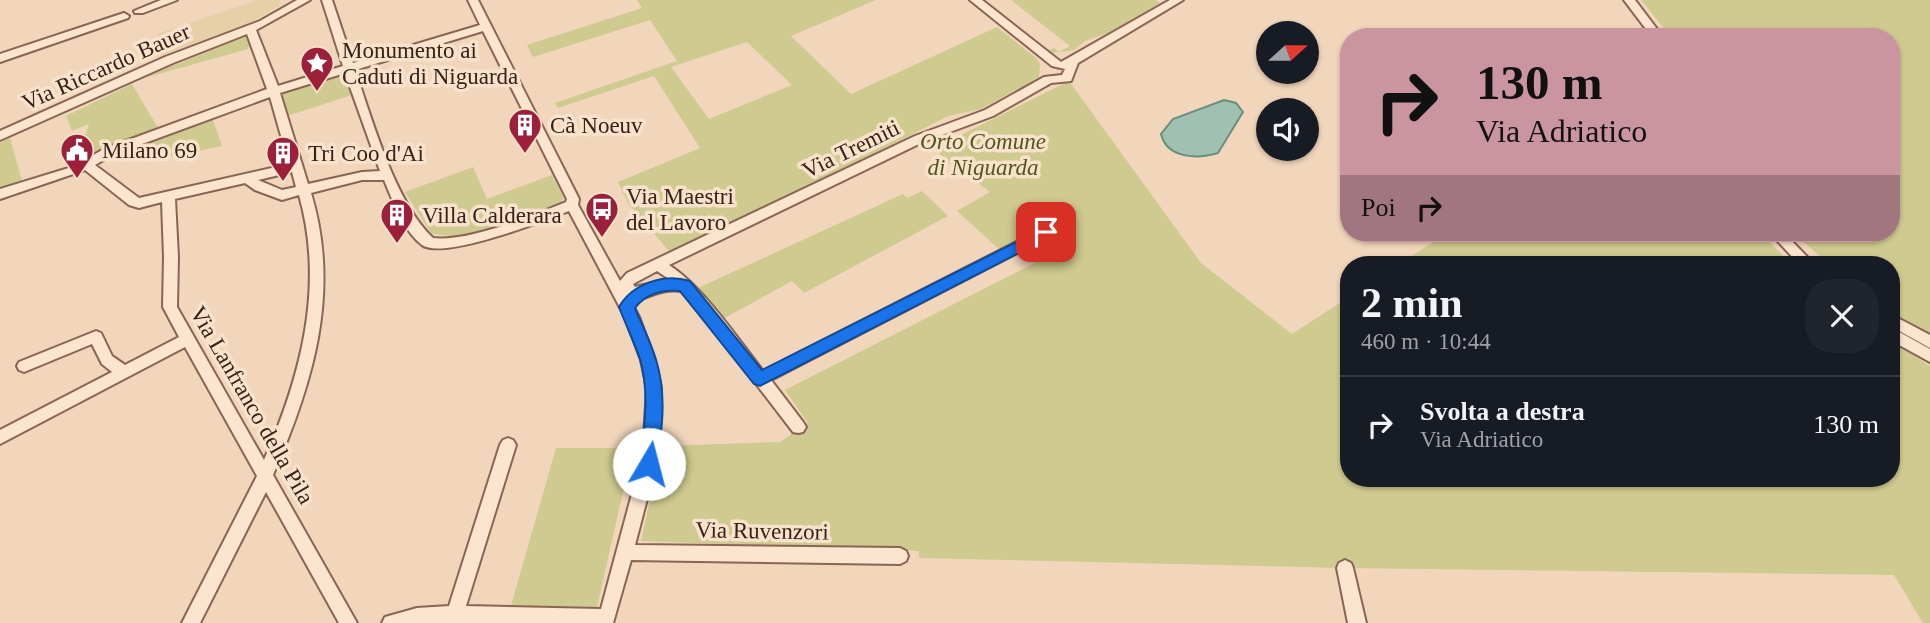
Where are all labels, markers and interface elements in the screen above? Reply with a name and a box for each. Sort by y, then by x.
street label: Via Riccardo Bauer [18,19,194,115]
north arrow [1256,21,1320,84]
map controls [1256,21,1319,161]
place label: Monumento ai Caduti di Niguarda [342,38,518,89]
place icon: Monumento ai Caduti di Niguarda [298,44,336,93]
text: 130 m [1476,55,1603,110]
icon: right [1361,56,1452,147]
button: sound [1256,98,1319,161]
building icon: Cà Noeuv [506,106,544,155]
place label: Cà Noeuv [550,113,643,138]
text: Via Adriatico [1476,113,1647,149]
street label: Via Tremiti [798,115,904,183]
park label: Orto Comune di Niguarda [920,129,1046,180]
public building icon: Milano 69 [58,131,96,180]
building icon: Tri Coo d'Ai [264,134,302,183]
place label: Milano 69 [102,138,197,163]
place label: Tri Coo d'Ai [308,141,424,166]
place label: Via Maestri del Lavoro [626,184,734,235]
icon: right [1410,189,1448,227]
bus stop icon: Via Maestri del Lavoro [583,190,621,239]
text: Poi [1361,193,1396,222]
building icon: Villa Calderara [378,196,416,245]
pin [1016,202,1076,262]
place label: Villa Calderara [422,203,562,228]
icon: arrive [1027,213,1065,251]
button: close [1805,279,1879,353]
text: 2 min [1361,280,1463,326]
street label: Via Lanfranco della Pila [185,302,319,508]
text: 460 m · 10:44 [1361,329,1491,354]
text: Svolta a destra [1420,397,1585,426]
icon: right [1361,406,1399,444]
text: 130 m [1813,410,1879,439]
position arrow [612,427,686,501]
text: Via Adriatico [1420,427,1543,452]
street label: Via Ruvenzori [695,517,829,545]

